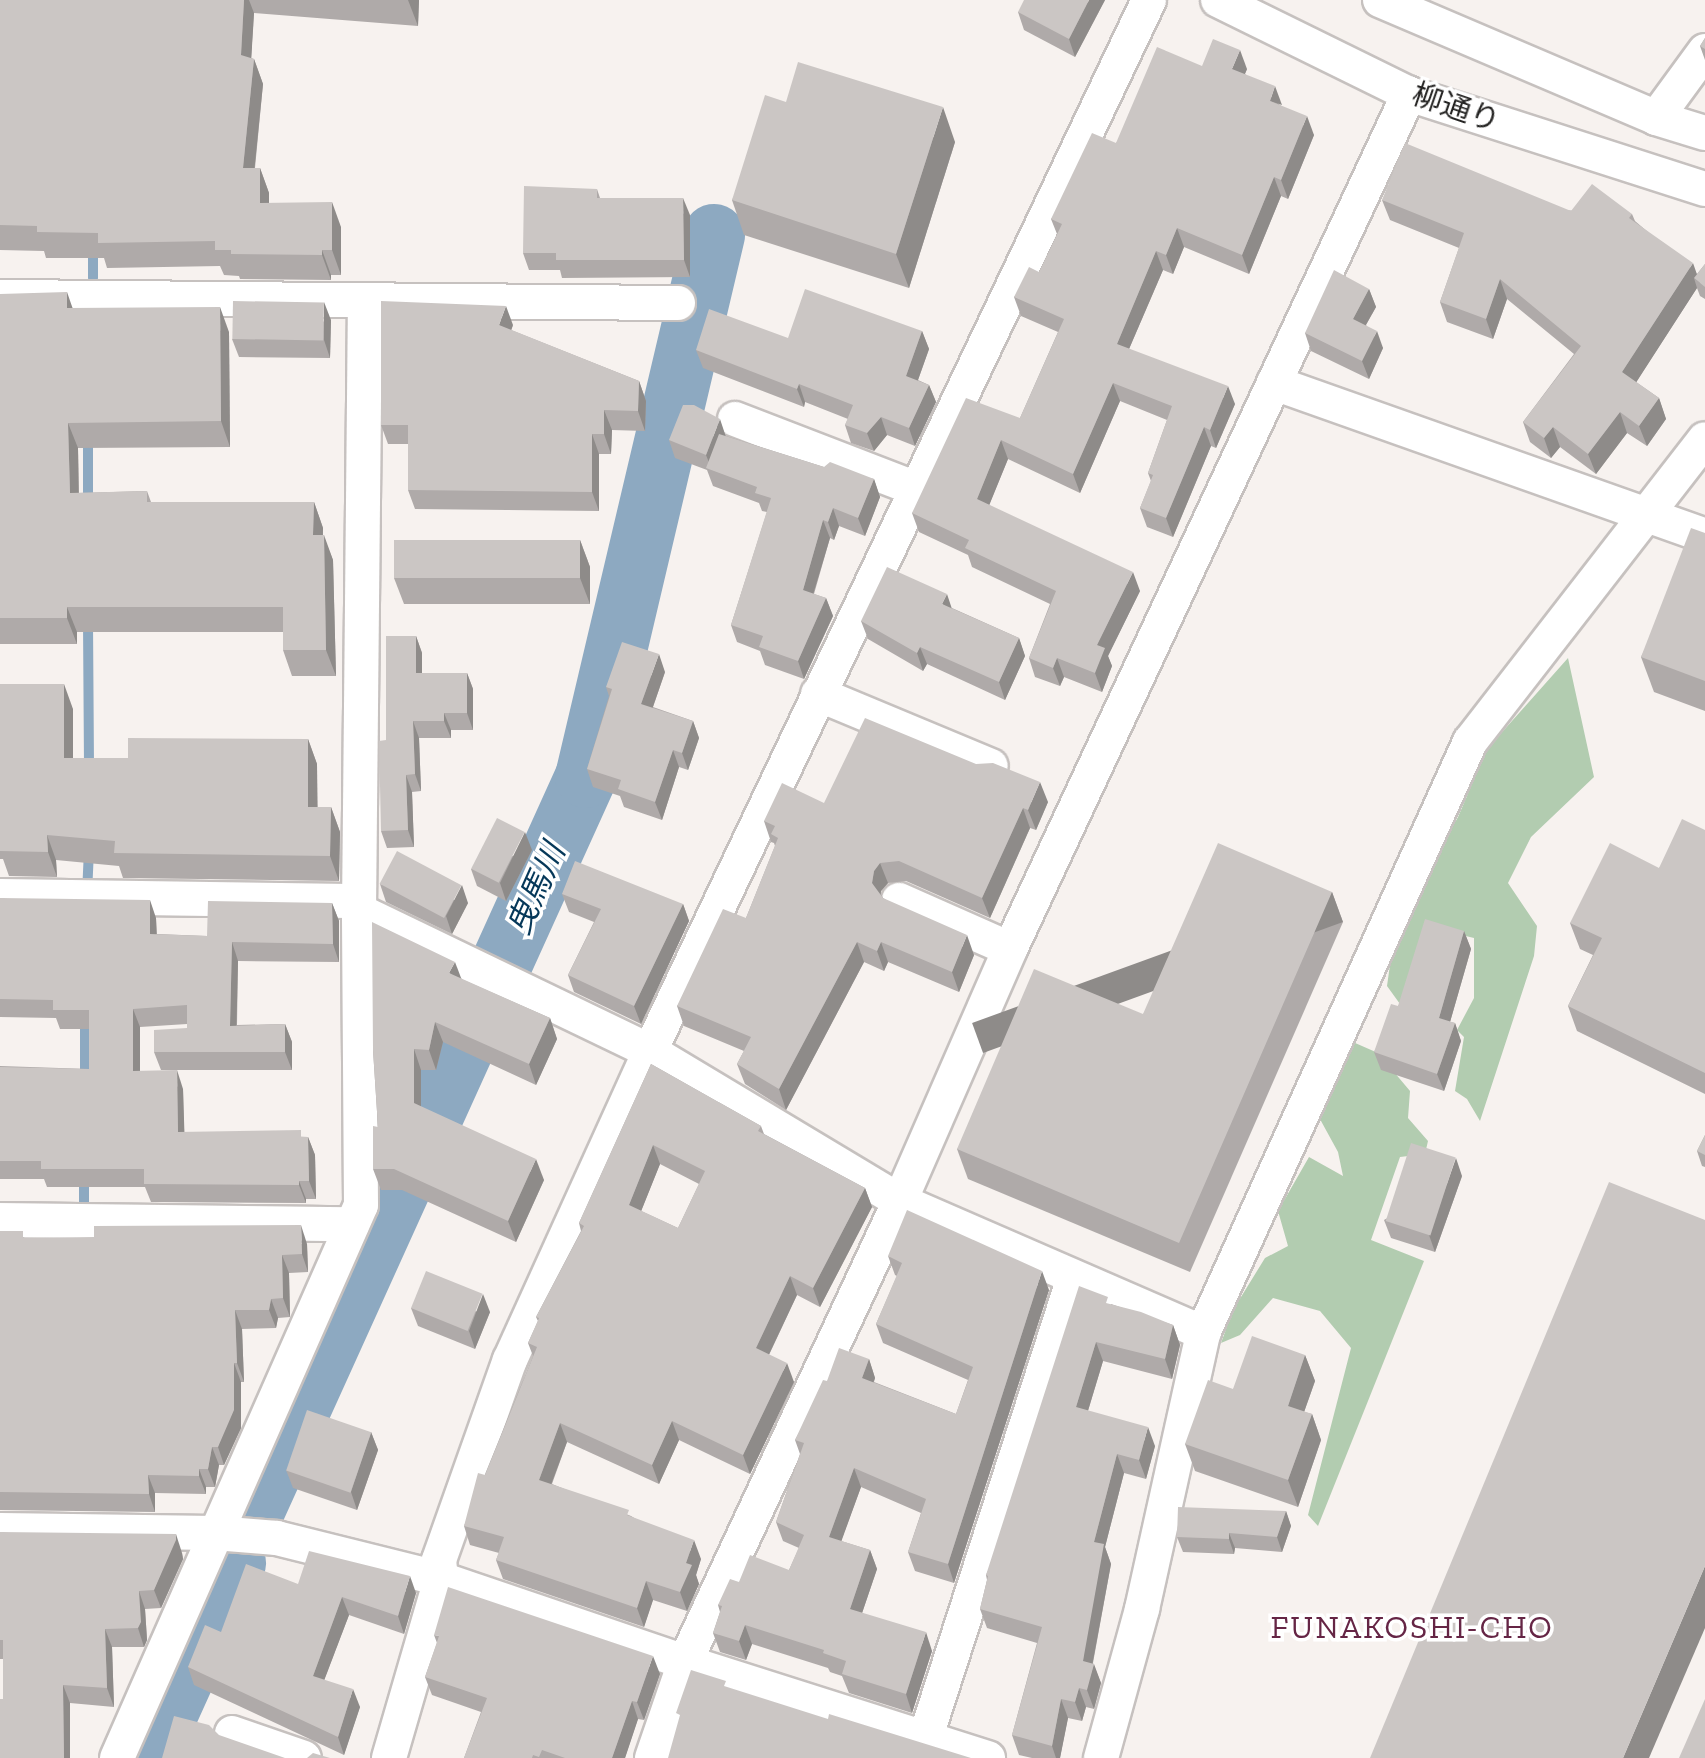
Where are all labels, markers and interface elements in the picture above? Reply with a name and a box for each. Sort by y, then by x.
street label: 柳通り [1408,76,1504,140]
water label: 曳馬川 [499,837,573,941]
district label: FUNAKOSHI-CHO [1270,1608,1554,1646]

